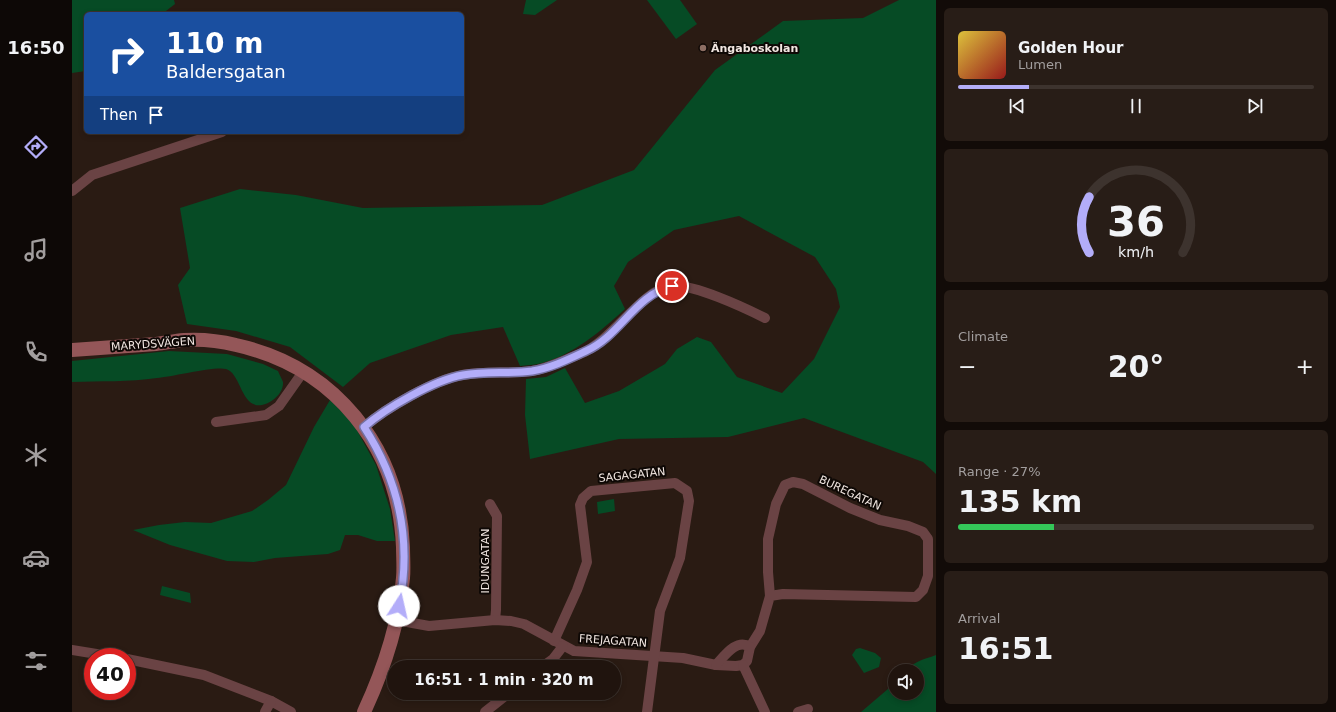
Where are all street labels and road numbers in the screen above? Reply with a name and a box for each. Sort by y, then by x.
street label: MARYDSVÄGEN [111,335,195,353]
street label: SAGAGATAN [598,465,666,485]
street label: BUREGATAN [817,473,883,513]
street label: IDUNGATAN [479,529,492,593]
street label: FREJAGATAN [579,632,647,650]

